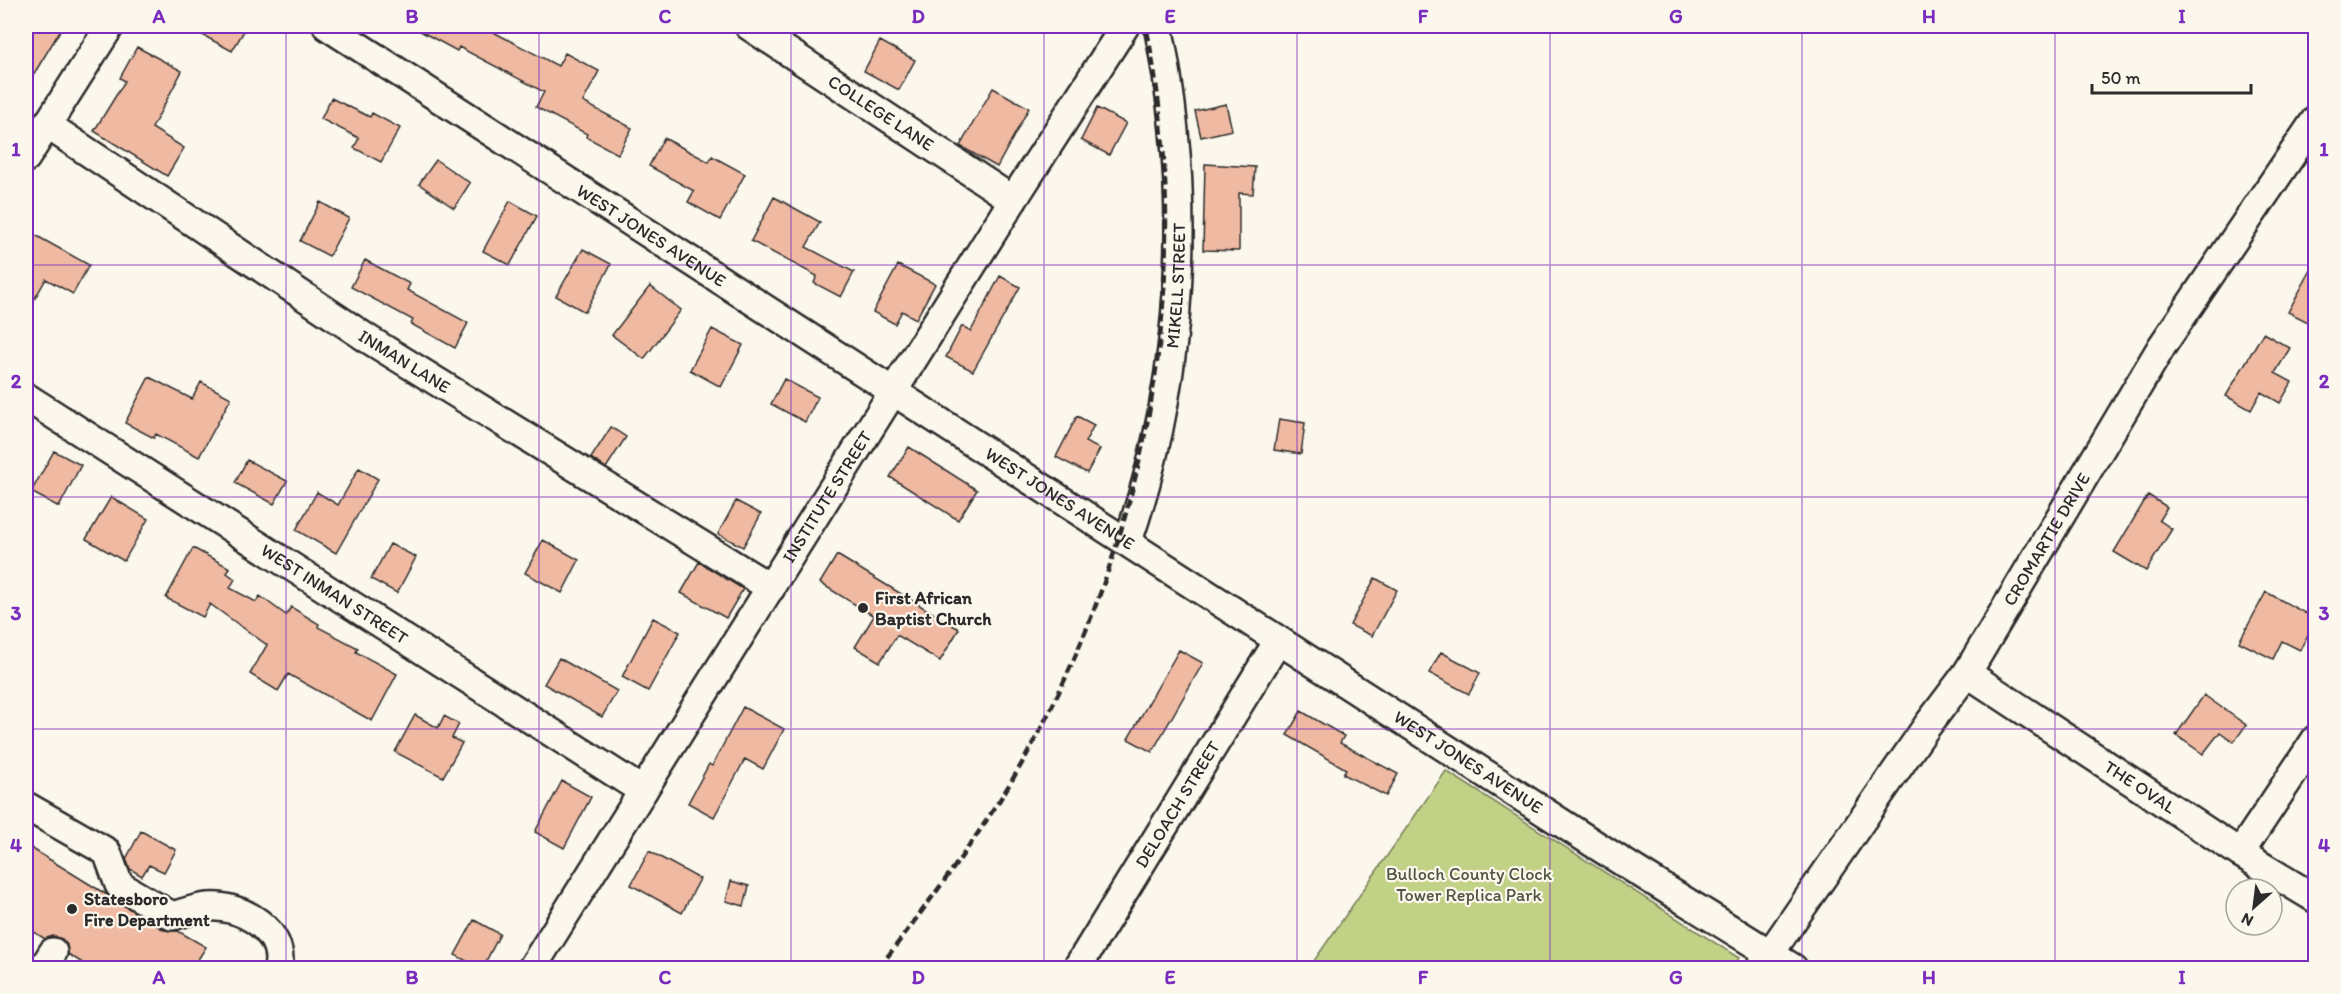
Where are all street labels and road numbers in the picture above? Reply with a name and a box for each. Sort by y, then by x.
street label: COLLEGE LANE [824,70,938,156]
street label: WEST JONES AVENUE [572,179,730,292]
street label: MIKELL STREET [1161,223,1190,349]
street label: INMAN LANE [354,325,454,398]
street label: INSTITUTE STREET [778,427,877,567]
street label: WEST JONES AVENUE [981,442,1139,555]
street label: CROMARTIE DRIVE [1999,469,2095,610]
street label: WEST INMAN STREET [257,539,412,649]
street label: WEST JONES AVENUE [1389,706,1547,819]
street label: DELOACH STREET [1130,737,1225,872]
street label: THE OVAL [2100,756,2180,818]

